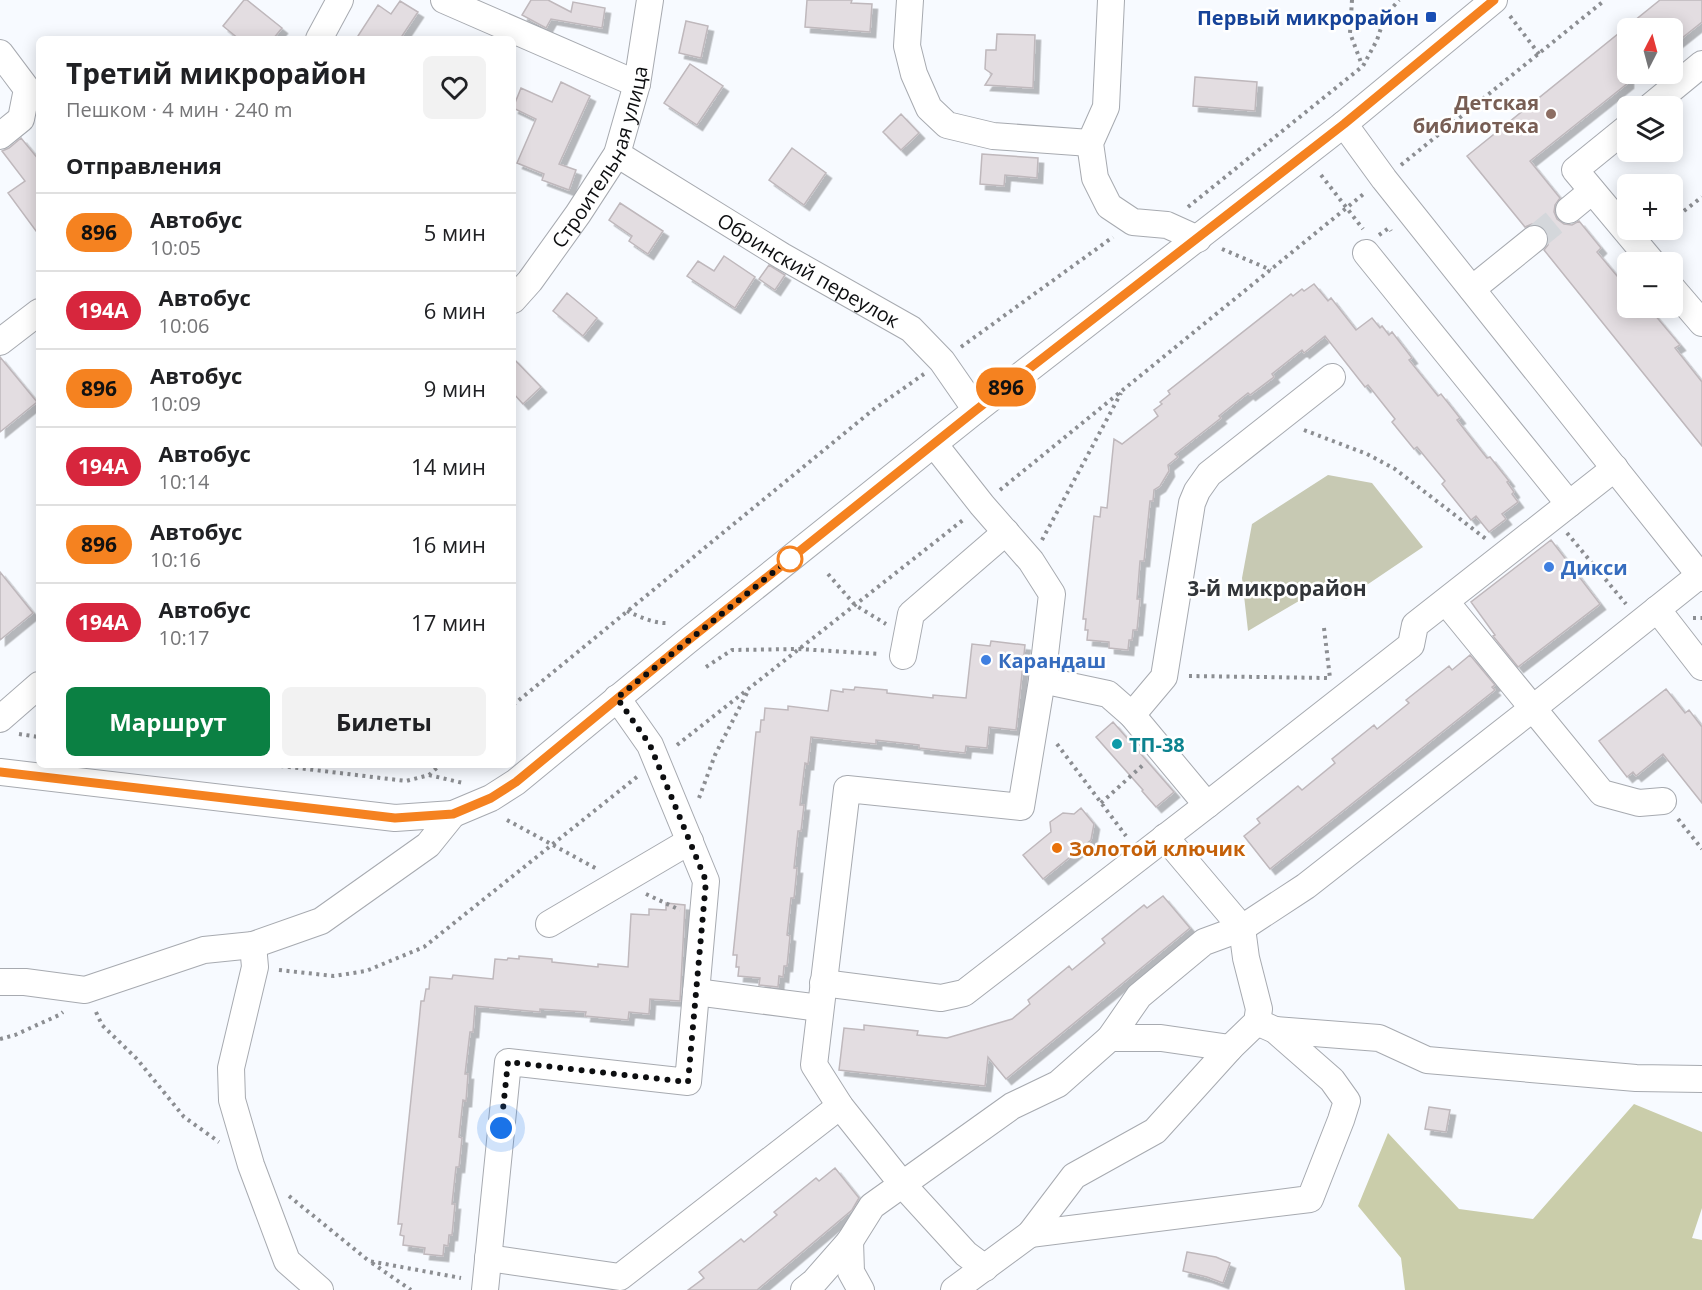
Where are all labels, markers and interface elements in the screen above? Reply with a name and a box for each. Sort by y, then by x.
place label: Первый микрорайон [1197,4,1419,31]
marker: Первый микрорайон [1424,10,1438,24]
north arrow [1617,18,1683,84]
map controls [1617,18,1683,318]
text: Третий микрорайон [66,54,366,92]
button: heart [423,56,486,119]
street label: Строительная улица [545,64,653,253]
place label: Детская библиотека [1413,89,1539,139]
text: Пешком · 4 мин · 240 m [66,96,293,123]
button: layers [1617,96,1683,162]
marker: Детская библиотека [1544,107,1558,121]
text: Отправления [66,150,222,180]
button: + [1617,174,1683,240]
text: Автобус [150,204,242,234]
street label: Обринский переулок [713,206,905,334]
text: 5 мин [424,217,486,247]
text: 896 [81,218,117,246]
text: 10:05 [150,234,201,261]
button: − [1617,252,1683,318]
text: Автобус [159,282,251,312]
text: 6 мин [424,295,486,325]
text: 194А [78,296,129,324]
text: 10:06 [159,312,210,339]
text: Автобус [150,360,242,390]
line badge: 896 [972,368,1040,406]
text: 9 мин [424,373,486,403]
text: 896 [988,373,1024,401]
text: 896 [81,374,117,402]
text: 10:09 [150,390,201,417]
text: Автобус [159,438,251,468]
text: 14 мин [411,451,486,481]
text: 194А [78,452,129,480]
text: 10:14 [159,468,210,495]
text: Автобус [150,516,242,546]
text: 16 мин [411,529,486,559]
text: 896 [81,530,117,558]
text: 10:16 [150,546,201,573]
unlabelled marker [777,546,803,572]
place label: Дикси [1561,554,1628,581]
marker: Дикси [1542,560,1556,574]
district label: 3-й микрорайон [1187,574,1367,602]
text: Автобус [159,594,251,624]
text: 17 мин [411,607,486,637]
text: 194А [78,608,129,636]
text: 10:17 [159,624,210,651]
place label: Карандаш [998,647,1106,674]
marker: Карандаш [979,653,993,667]
button: Маршрут [66,687,270,756]
button: Билеты [282,687,486,756]
place label: ТП-38 [1129,731,1185,758]
marker: ТП-38 [1110,737,1124,751]
place label: Золотой ключик [1069,835,1246,862]
marker: Золотой ключик [1050,841,1064,855]
your location [486,1113,516,1143]

